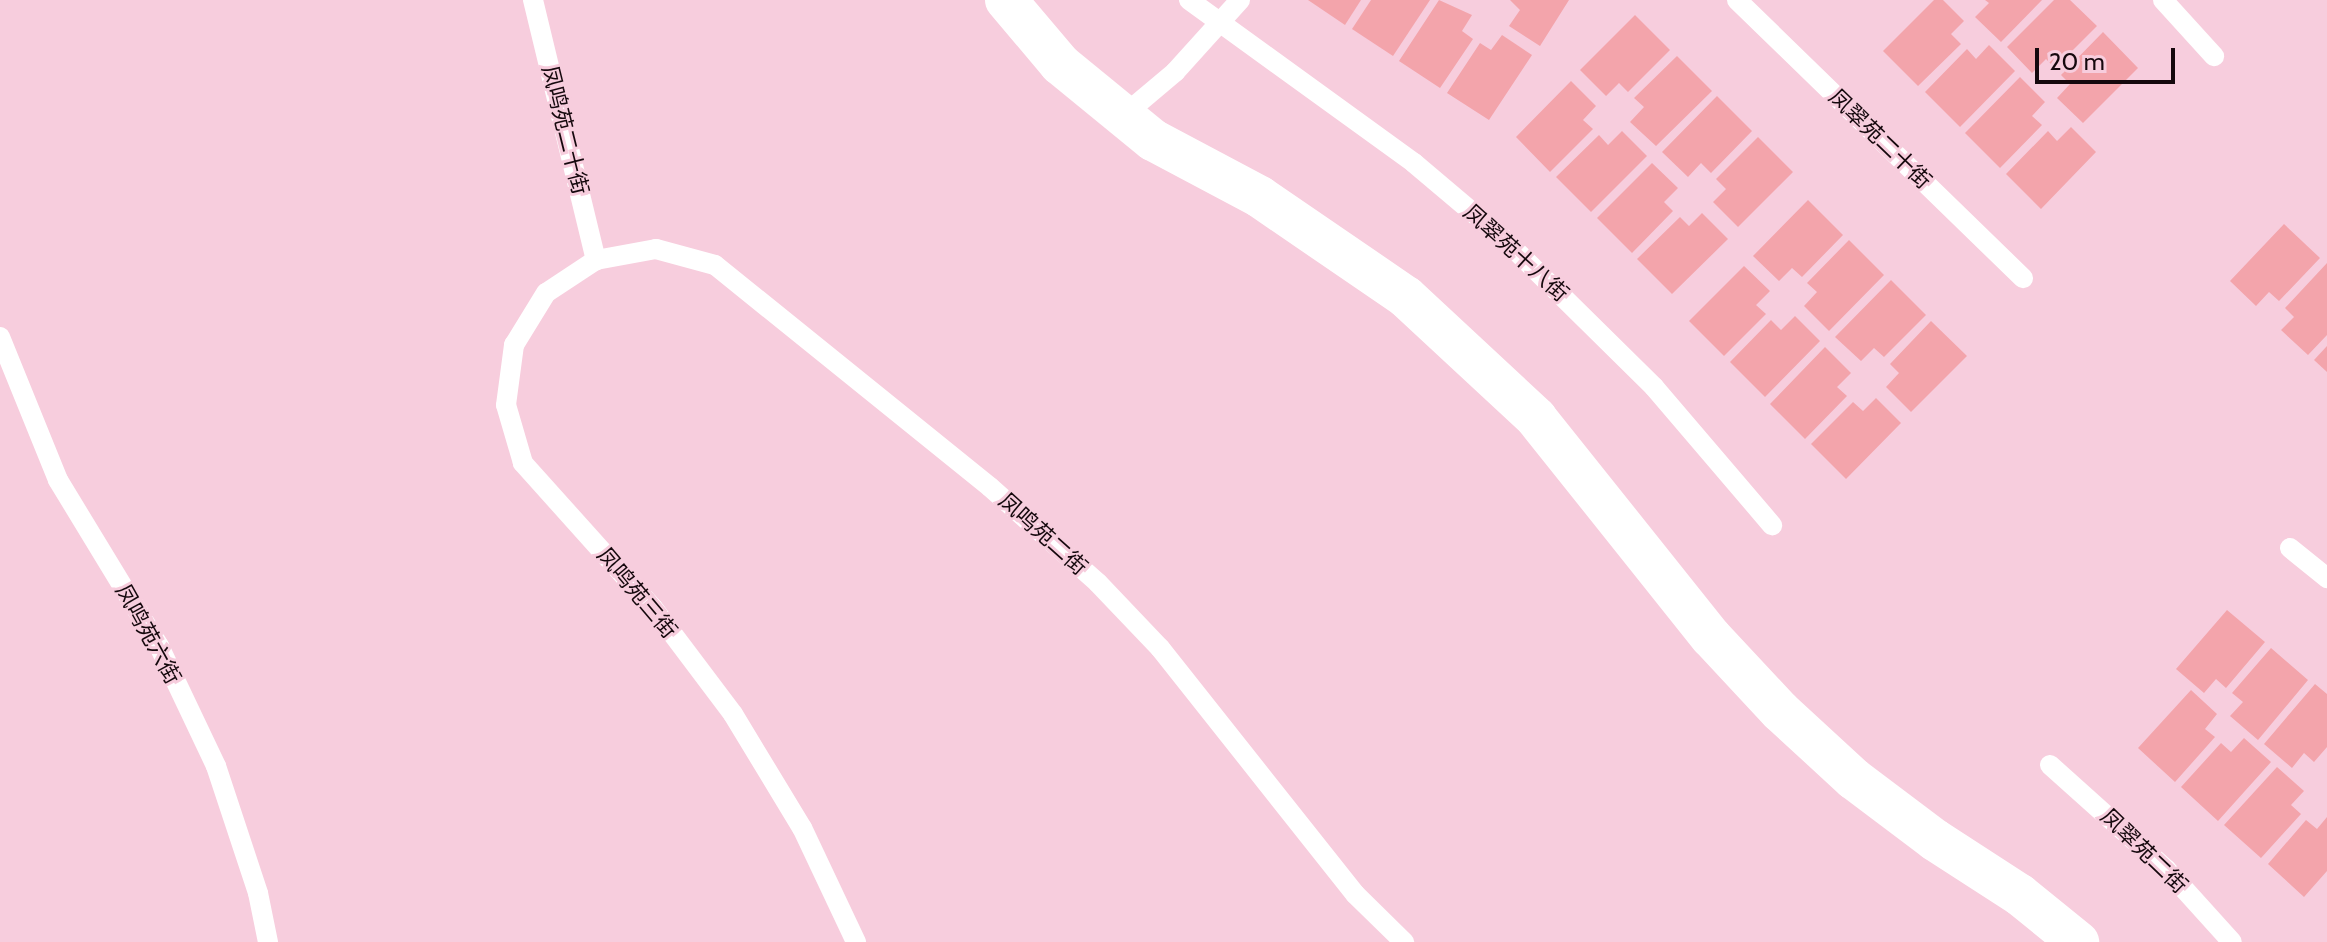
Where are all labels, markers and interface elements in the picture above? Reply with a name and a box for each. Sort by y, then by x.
scale bar [2039,32,2179,82]
text: 20 m [2049,47,2105,76]
street label: 凤鸣苑二十街 [536,63,594,197]
street label: 凤翠苑二十街 [1823,84,1937,194]
street label: 凤翠苑十八街 [1458,199,1574,307]
street label: 凤鸣苑二街 [993,487,1093,581]
street label: 凤鸣苑三街 [592,542,682,644]
street label: 凤鸣苑六街 [110,579,186,689]
street label: 凤翠苑二街 [2095,803,2193,899]

